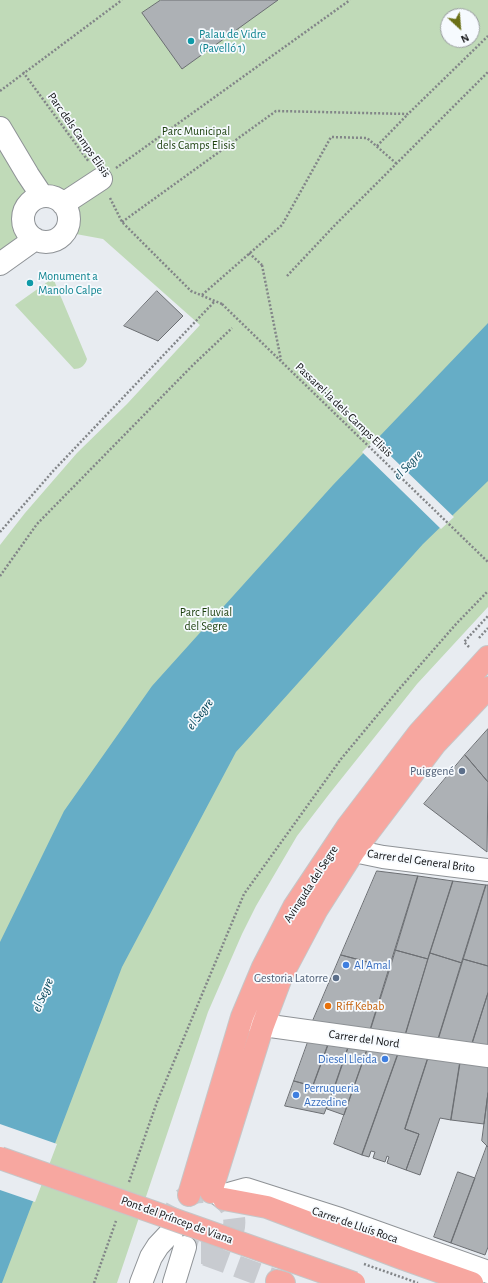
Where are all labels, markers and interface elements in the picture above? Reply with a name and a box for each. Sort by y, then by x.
north arrow [440,8,480,48]
place label: Palau de Vidre (Pavelló 1) [199,27,266,55]
text: N [459,32,471,45]
marker: Palau de Vidre (Pavelló 1) [186,36,196,46]
street label: Parc dels Camps Elisis [44,90,114,180]
park label: Parc Municipal dels Camps Elisis [157,124,235,152]
place label: Monument a Manolo Calpe [38,269,102,297]
marker: Monument a Manolo Calpe [25,278,35,288]
street label: Passarel·la dels Camps Elisis [292,360,396,460]
water label: el Segre [390,447,426,483]
park label: Parc Fluvial del Segre [180,605,232,633]
water label: el Segre [183,695,217,733]
place label: Puiggené [410,764,454,778]
marker: Puiggené [457,766,467,776]
street label: Avinguda del Segre [281,843,341,925]
street label: Carrer del General Brito [366,846,476,876]
place label: Al Amal [354,958,391,972]
marker: Al Amal [341,960,351,970]
place label: Gestoria Latorre [254,971,328,985]
marker: Gestoria Latorre [331,973,341,983]
water label: el Segre [29,976,57,1014]
place label: Riff Kebab [336,999,385,1013]
marker: Riff Kebab [323,1001,333,1011]
street label: Carrer del Nord [328,1027,400,1051]
place label: Diesel Lleida [318,1052,377,1066]
marker: Diesel Lleida [380,1054,390,1064]
place label: Perruqueria Azzedine [304,1081,359,1109]
marker: Perruqueria Azzedine [291,1090,301,1100]
street label: Pont del Príncep de Viana [119,1193,235,1247]
street label: Carrer de Lluís Roca [310,1204,400,1246]

